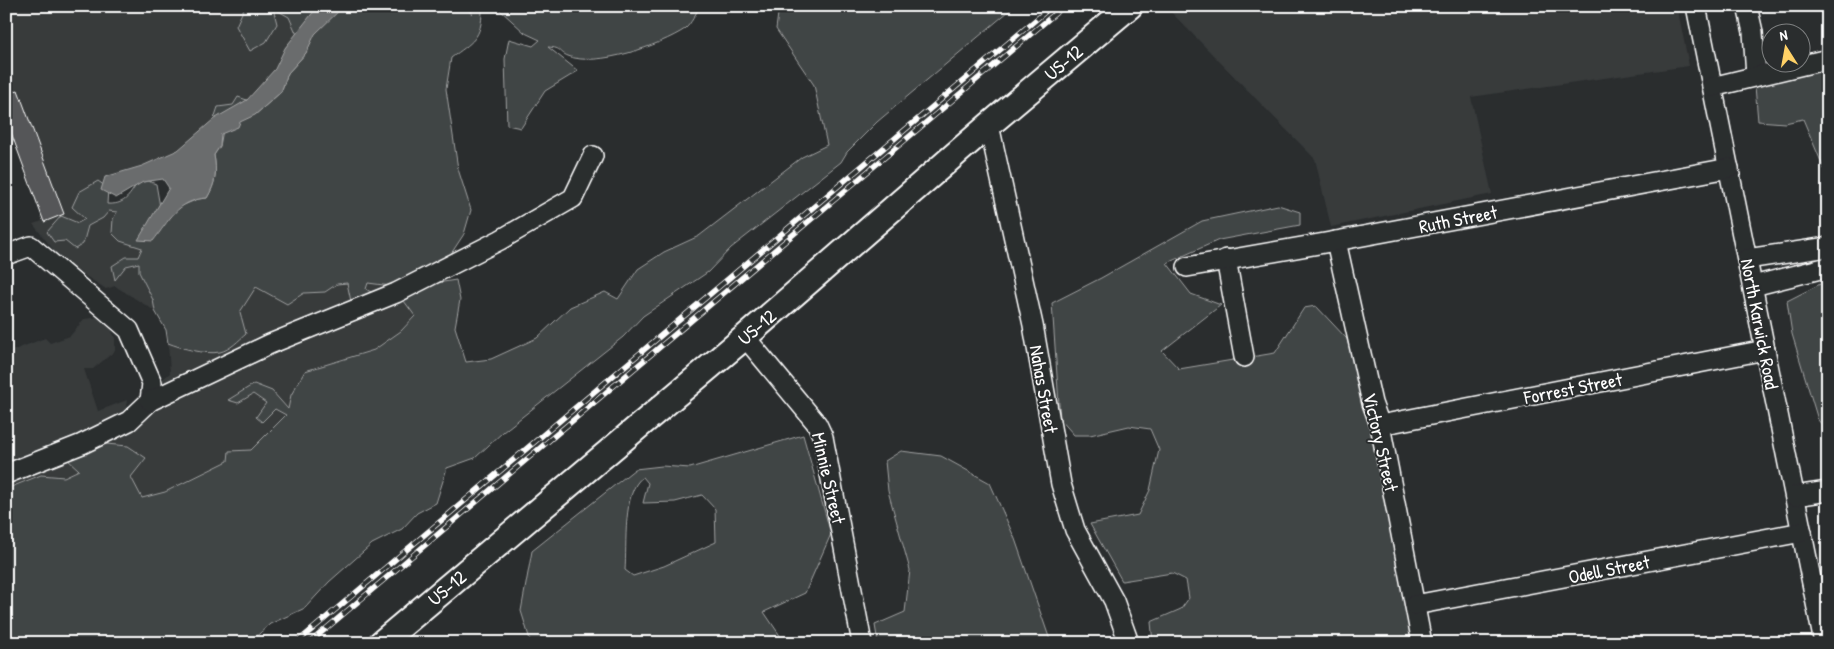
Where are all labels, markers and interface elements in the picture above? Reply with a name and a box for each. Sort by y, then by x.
north arrow [1762,22,1812,72]
text: N [1778,25,1789,45]
street label: US-12 [1039,39,1088,86]
street label: Ruth Street [1417,199,1500,239]
street label: North Karwick Road [1735,256,1786,392]
street label: US-12 [732,303,781,351]
street label: Nahas Street [1023,343,1065,435]
street label: Forrest Street [1521,366,1625,410]
street label: Victory Street [1357,390,1405,494]
street label: Minnie Street [806,430,852,527]
street label: Odell Street [1566,548,1652,590]
street label: US-12 [422,564,472,611]

